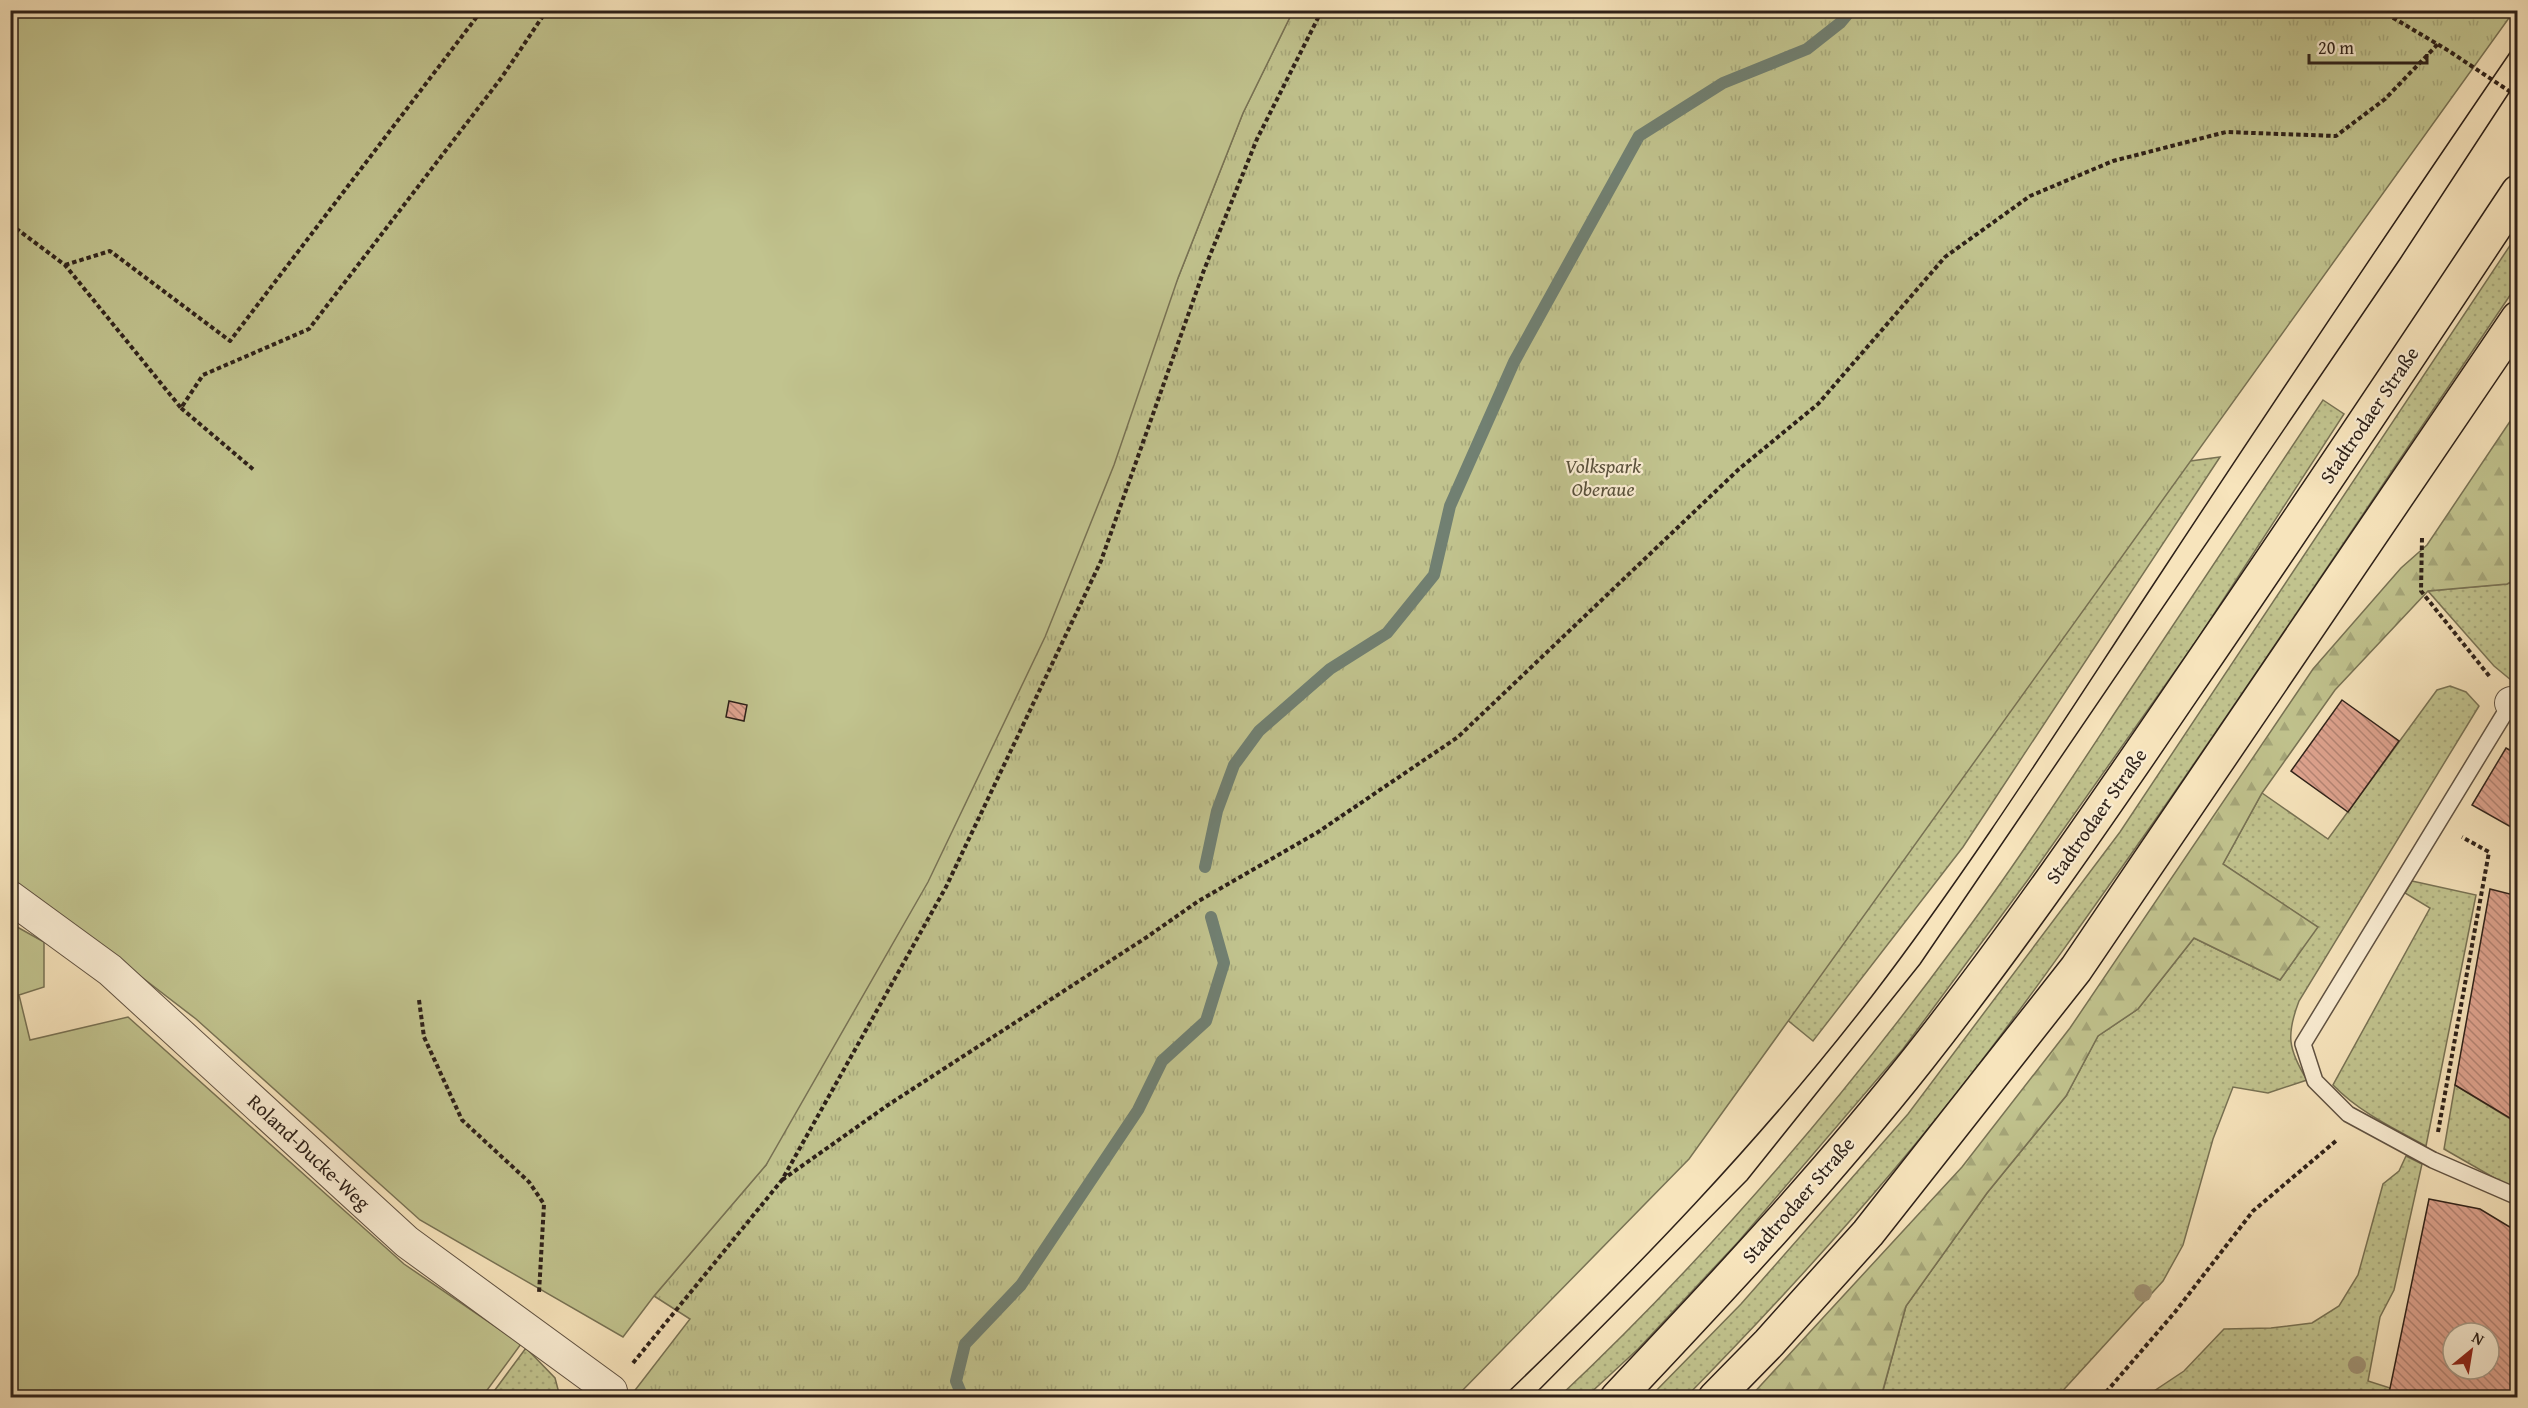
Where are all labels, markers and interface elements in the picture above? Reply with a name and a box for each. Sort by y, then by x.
scale bar [2309,27,2428,65]
text: 20 m [2318,34,2354,61]
street label: Stadtrodaer Straße [2312,340,2425,489]
park label: Volkspark Oberaue [1565,451,1642,503]
street label: Stadtrodaer Straße [2038,742,2153,889]
street label: Roland-Ducke-Weg [241,1087,377,1216]
street label: Stadtrodaer Straße [1734,1130,1861,1269]
north arrow [2441,1321,2501,1381]
text: N [2468,1325,2489,1351]

